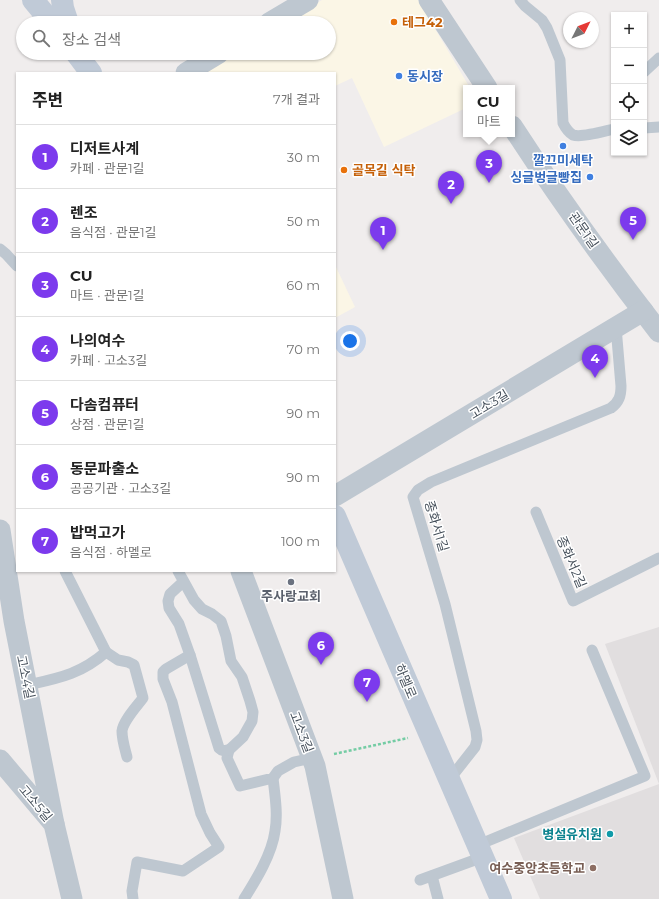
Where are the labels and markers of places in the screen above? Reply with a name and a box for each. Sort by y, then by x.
place label: 테그42 [402,14,443,30]
marker: 테그42 [389,17,399,27]
place label: 동시장 [407,68,443,84]
marker: 동시장 [394,71,404,81]
marker: 깔끄미세탁 [558,141,568,151]
pin: 3 [476,150,502,183]
place label: 깔끄미세탁 [533,152,593,168]
place label: 골목길 식탁 [352,162,416,178]
marker: 골목길 식탁 [339,165,349,175]
place label: 싱글벙글빵집 [510,169,582,185]
pin: 2 [438,171,464,204]
marker: 싱글벙글빵집 [585,172,595,182]
pin: 5 [620,207,646,240]
pin: 1 [370,217,396,250]
pin: 4 [582,345,608,378]
marker: 주사랑교회 [286,577,296,587]
place label: 주사랑교회 [261,588,321,604]
pin: 6 [308,632,334,665]
pin: 7 [354,669,380,702]
place label: 병설유치원 [542,826,602,842]
marker: 병설유치원 [605,829,615,839]
place label: 여수중앙초등학교 [489,860,585,876]
marker: 여수중앙초등학교 [588,863,598,873]

